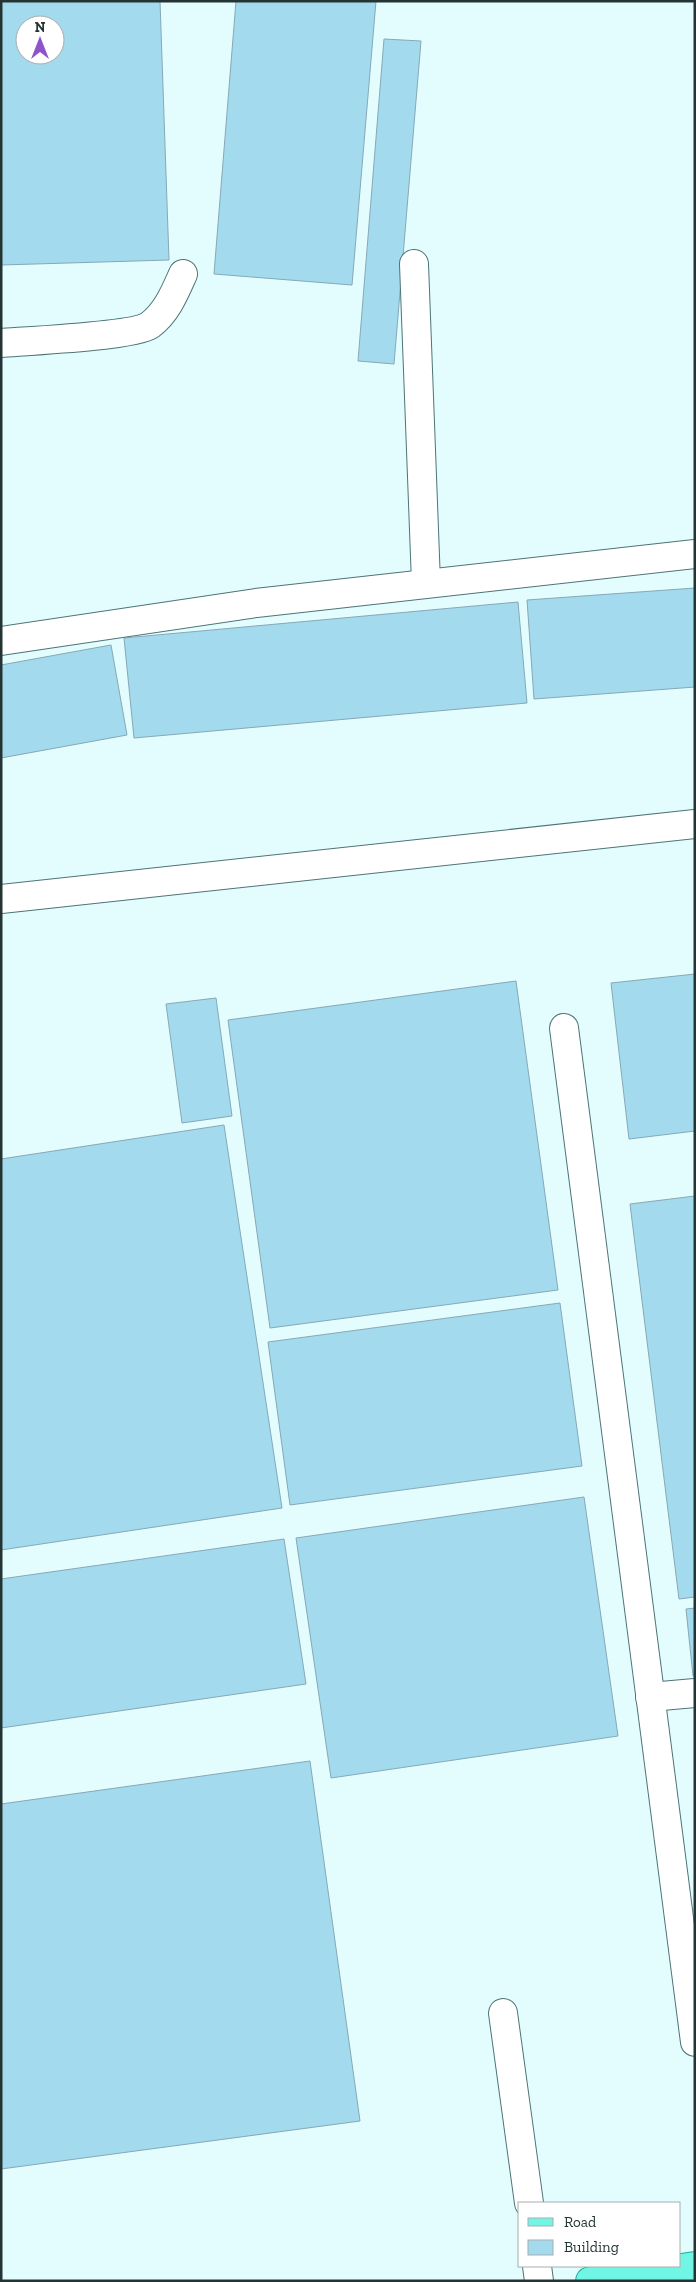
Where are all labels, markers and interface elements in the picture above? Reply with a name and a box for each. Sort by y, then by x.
north arrow [15,15,65,65]
text: N [35,19,46,36]
legend [518,2202,681,2267]
text: Road [564,2213,597,2231]
text: Building [564,2238,619,2256]

